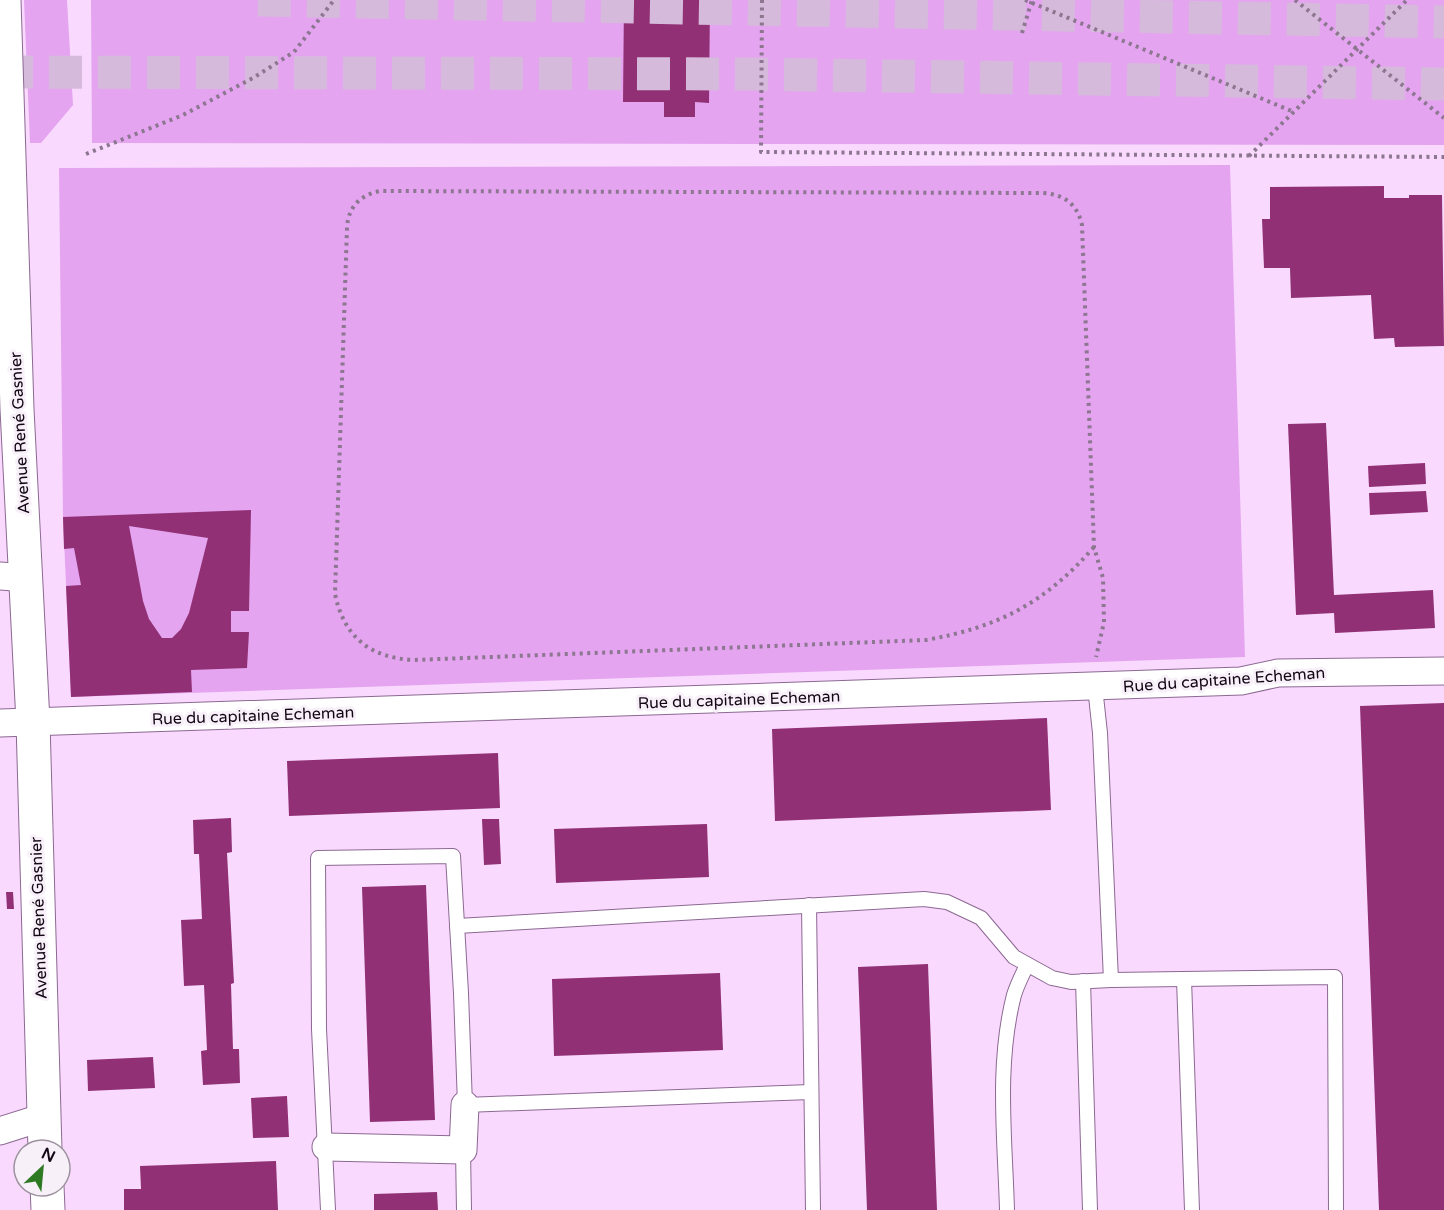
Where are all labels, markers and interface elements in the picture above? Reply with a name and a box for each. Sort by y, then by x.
street label: Avenue René Gasnier [6,350,34,515]
street label: Rue du capitaine Echeman [1122,663,1326,697]
street label: Rue du capitaine Echeman [637,686,841,714]
street label: Rue du capitaine Echeman [151,702,355,730]
street label: Avenue René Gasnier [26,836,52,1000]
north arrow [12,1138,72,1198]
text: N [38,1144,58,1167]

